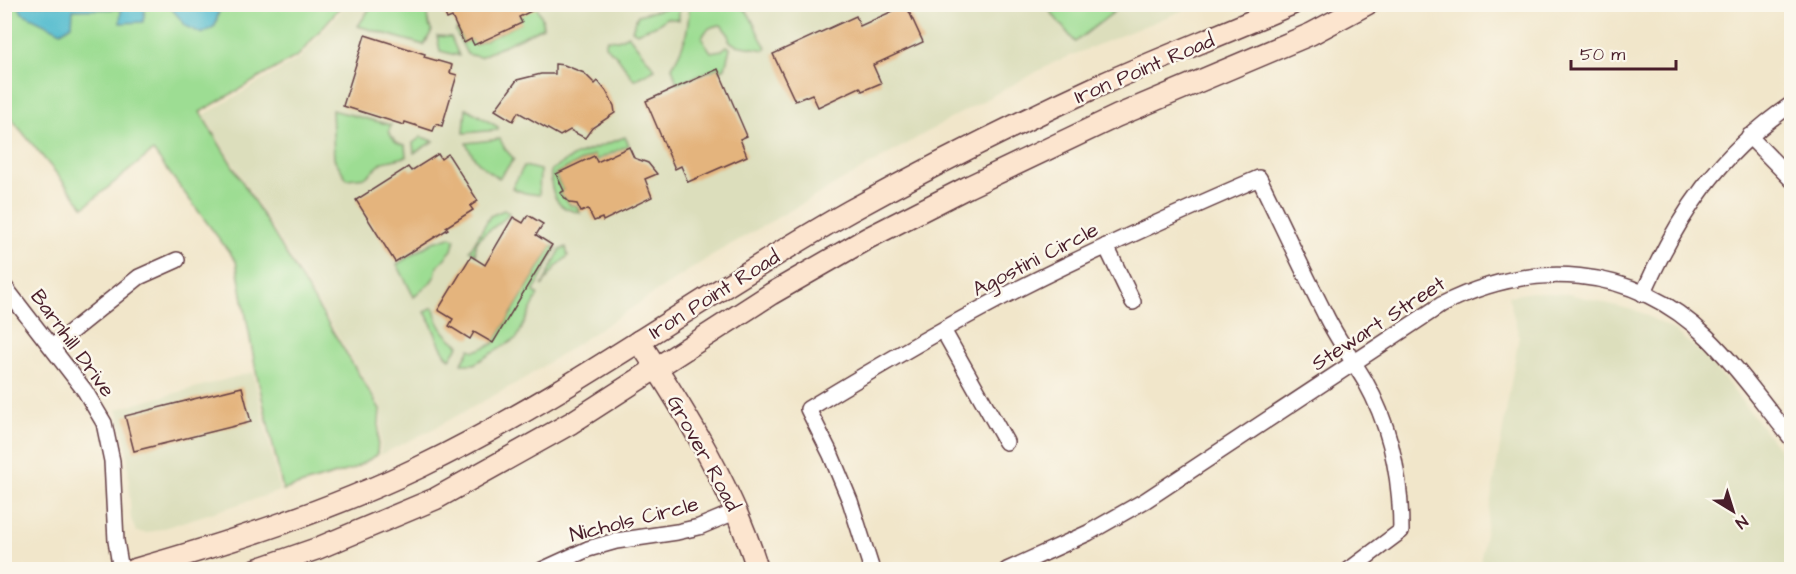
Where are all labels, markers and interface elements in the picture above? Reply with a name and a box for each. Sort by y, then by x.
street label: Iron Point Road [1070,26,1219,111]
scale bar [1571,33,1676,71]
text: 50 m [1580,42,1625,67]
street label: Agostini Circle [967,215,1104,305]
street label: Iron Point Road [643,242,786,346]
street label: Stewart Street [1306,269,1451,378]
street label: Barnhill Drive [24,283,122,403]
street label: Grover Road [660,390,747,517]
north arrow [1703,481,1763,541]
street label: Nichols Circle [567,489,702,549]
text: N [1731,510,1752,534]

